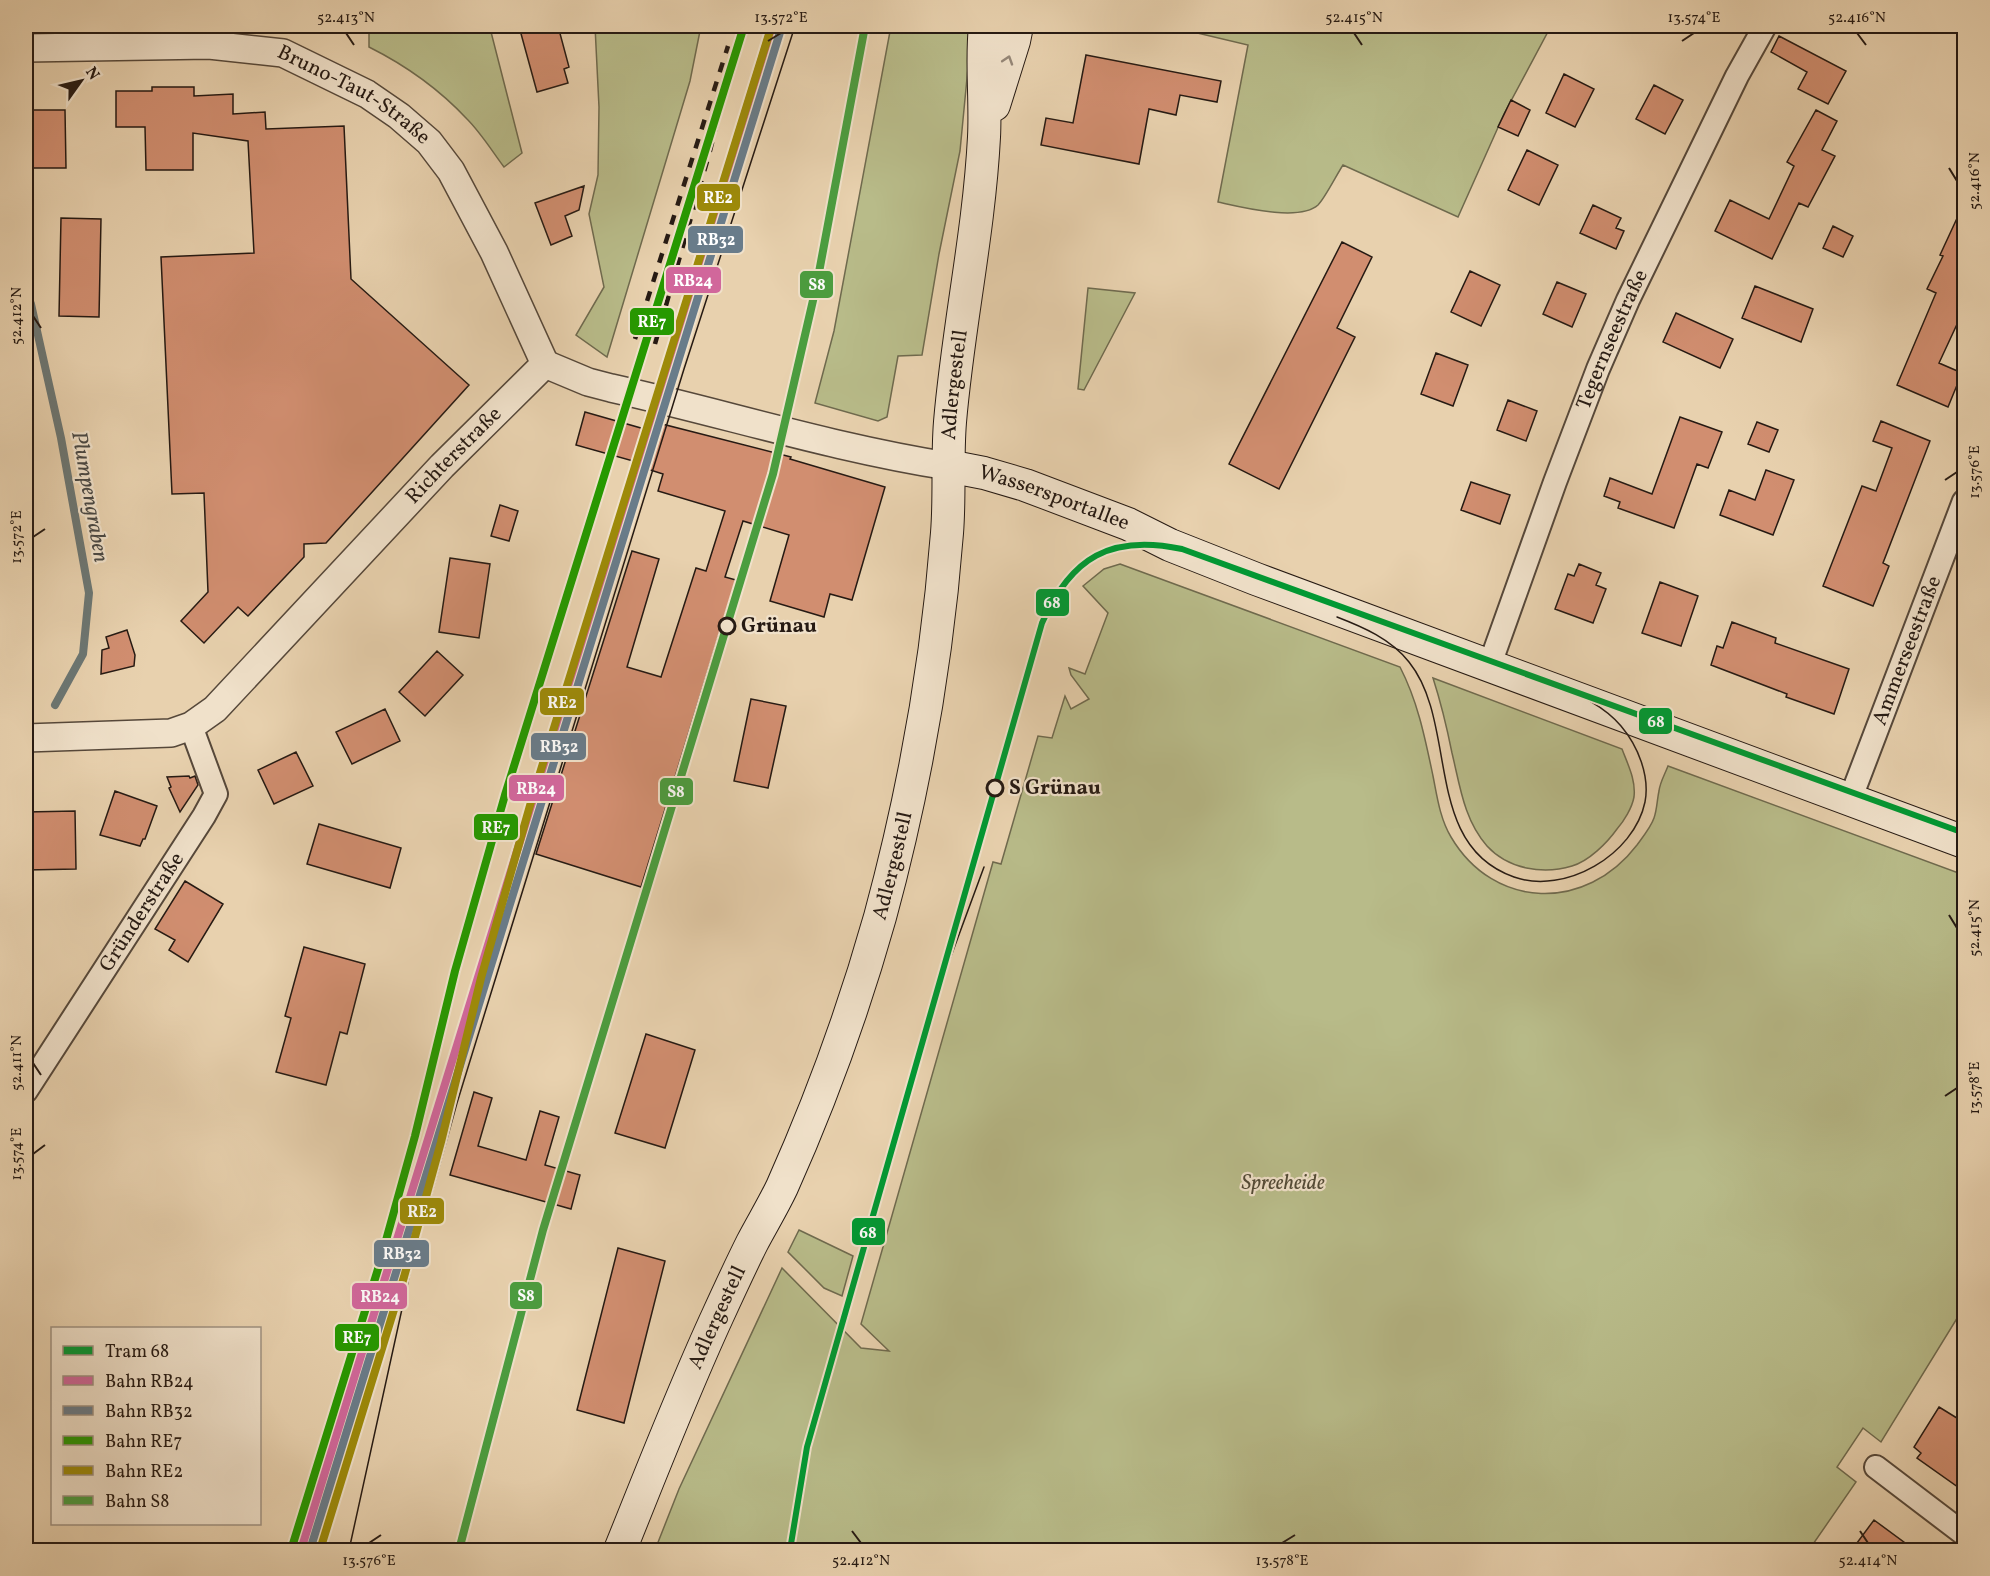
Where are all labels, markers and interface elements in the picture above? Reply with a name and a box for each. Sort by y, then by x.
text: 52.413°N [317,8,375,29]
text: 13.572°E [754,8,808,29]
text: 52.415°N [1325,8,1383,29]
text: 13.574°E [1668,8,1720,29]
text: 52.416°N [1828,8,1886,29]
street label: Bruno-Taut-Straße [272,38,437,152]
north arrow [51,51,111,111]
one-way arrow [1001,55,1013,66]
text: N [79,63,104,85]
text: 52.416°N [1965,152,1986,210]
line badge: RE2 [696,183,741,212]
text: RE2 [703,188,733,210]
line badge: RB32 [687,225,744,254]
text: RB32 [697,230,735,252]
street label: Tegernseestraße [1569,264,1655,414]
line badge: RB24 [665,266,722,294]
line badge: S8 [799,270,834,299]
text: RB24 [673,271,713,293]
text: S8 [808,275,826,297]
text: 52.412°N [7,287,28,345]
line badge: RE7 [629,307,675,336]
text: RE7 [638,312,667,334]
street label: Adlergestell [934,328,975,441]
street label: Richterstraße [399,400,508,510]
water label: Plumpengraben [62,429,116,565]
text: 13.576°E [1965,445,1986,499]
street label: Wassersportallee [975,458,1134,538]
text: 13.572°E [7,510,28,564]
street label: Ammerseestraße [1865,572,1949,729]
line badge: 68 [1035,588,1070,617]
text: 68 [1043,593,1061,615]
place label: Grünau [741,612,817,641]
marker: Grünau [718,617,736,635]
line badge: RE2 [539,687,585,716]
text: RE2 [547,693,577,715]
line badge: 68 [1638,707,1673,735]
text: 68 [1647,712,1665,734]
line badge: RB32 [530,732,587,761]
text: RB32 [540,737,578,759]
line badge: RB24 [508,774,565,802]
place label: S Grünau [1009,774,1101,803]
line badge: S8 [659,777,694,806]
text: RB24 [516,779,556,801]
marker: S Grünau [986,779,1004,797]
text: S8 [667,782,685,804]
street label: Adlergestell [865,809,920,923]
line badge: RE7 [473,813,519,841]
text: RE7 [482,818,511,840]
street label: Gründerstraße [92,847,191,978]
text: 52.415°N [1965,899,1986,957]
text: 52.411°N [7,1035,28,1091]
text: 13.578°E [1965,1061,1986,1115]
text: 13.574°E [7,1128,28,1180]
park label: Spreeheide [1241,1169,1325,1198]
line badge: RE2 [399,1197,445,1225]
text: RE2 [407,1202,437,1224]
line badge: 68 [851,1217,886,1246]
text: 68 [859,1223,877,1245]
line badge: RB32 [373,1239,430,1268]
text: RB32 [383,1244,421,1266]
street label: Adlergestell [681,1261,753,1374]
line badge: S8 [509,1281,543,1310]
line badge: RB24 [351,1282,408,1310]
text: S8 [517,1286,535,1308]
text: RB24 [360,1287,400,1309]
line badge: RE7 [334,1323,380,1352]
legend [51,1327,261,1525]
text: RE7 [343,1328,372,1350]
text: Tram 68 [105,1340,169,1365]
text: Bahn RB24 [105,1370,194,1395]
text: Bahn RB32 [105,1400,193,1425]
text: Bahn RE7 [105,1430,182,1455]
text: Bahn RE2 [105,1460,183,1485]
text: Bahn S8 [105,1490,169,1515]
text: 13.576°E [342,1551,396,1572]
text: 52.412°N [832,1551,890,1572]
text: 13.578°E [1255,1551,1309,1572]
text: 52.414°N [1839,1551,1897,1572]

